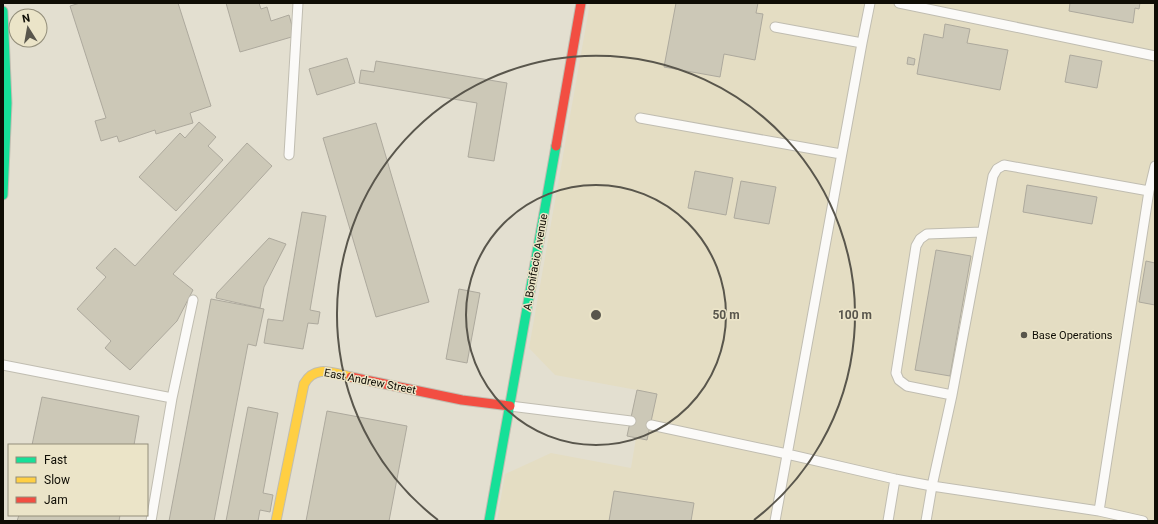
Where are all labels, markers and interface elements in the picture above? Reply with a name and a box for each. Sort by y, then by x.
north arrow [8,8,48,48]
text: N [21,12,31,26]
street label: A. Bonifacio Avenue [521,213,550,311]
centre of rings [589,308,603,322]
text: 50 m [712,308,740,322]
text: 100 m [838,308,872,322]
place label: Base Operations [1032,329,1113,342]
marker: Base Operations [1019,330,1029,340]
street label: East Andrew Street [323,366,417,397]
legend [8,444,148,516]
text: Fast [44,453,67,467]
text: Slow [44,473,70,487]
text: Jam [44,493,68,507]

